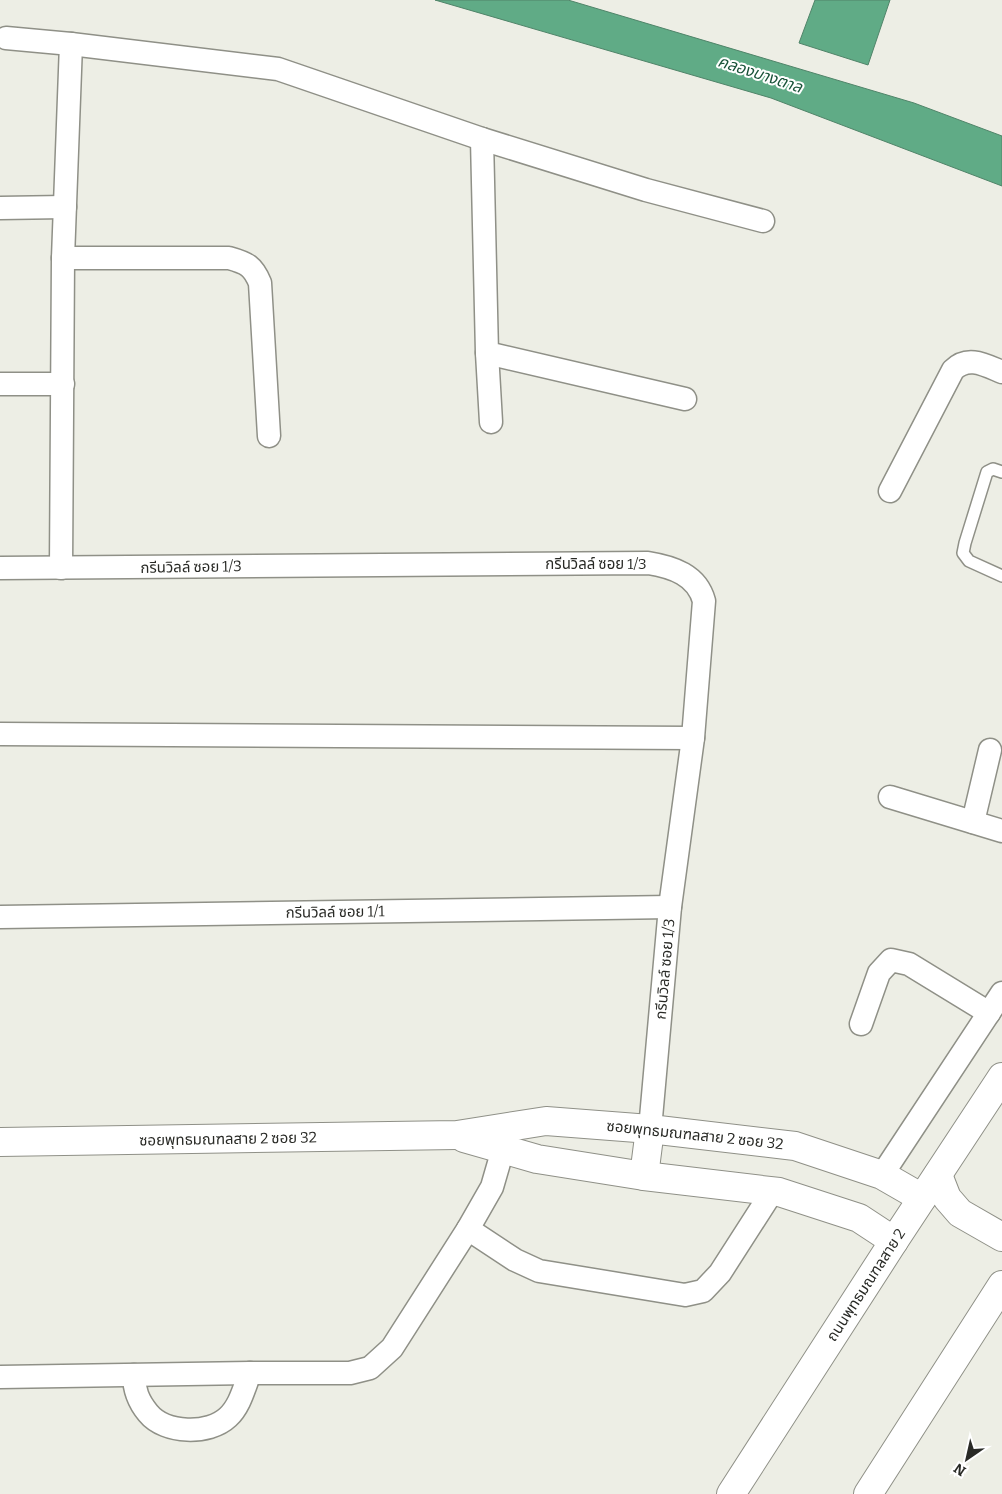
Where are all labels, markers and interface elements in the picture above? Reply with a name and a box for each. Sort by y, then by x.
water label: คลองบางตาล [716,51,805,97]
street label: กรีนวิลล์ ซอย 1/3 [545,555,647,573]
street label: กรีนวิลล์ ซอย 1/3 [140,557,242,577]
street label: กรีนวิลล์ ซอย 1/1 [285,902,385,922]
street label: กรีนวิลล์ ซอย 1/3 [652,918,678,1020]
street label: ซอยพุทธมณฑลสาย 2 ซอย 32 [606,1117,784,1153]
street label: ซอยพุทธมณฑลสาย 2 ซอย 32 [139,1128,317,1150]
street label: ถนนพุทธมณฑลสาย 2 [823,1225,909,1345]
north arrow [942,1434,992,1484]
text: N [951,1459,969,1479]

